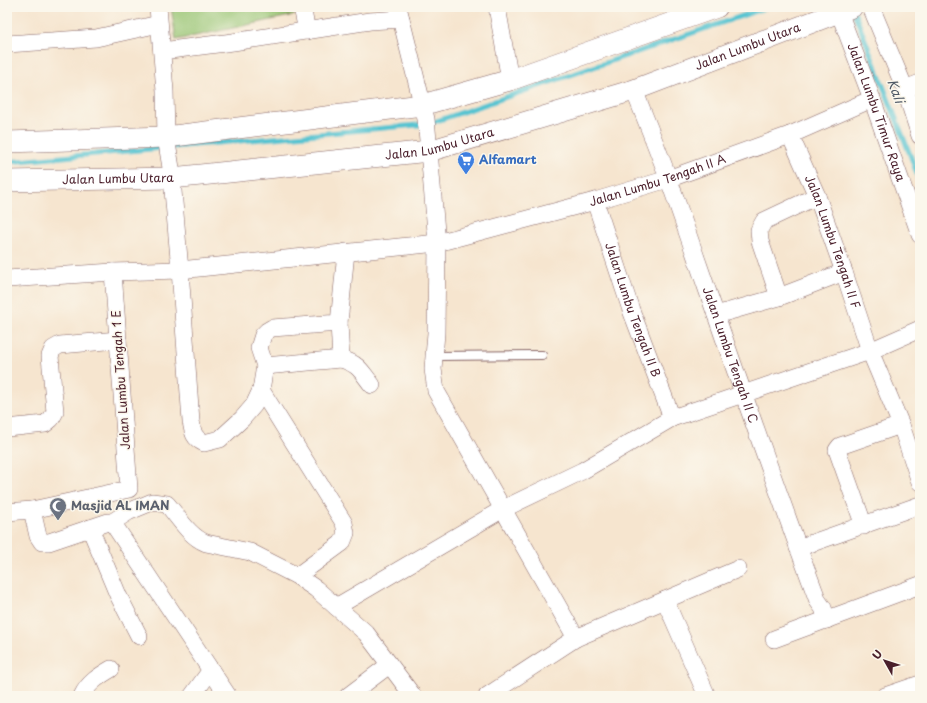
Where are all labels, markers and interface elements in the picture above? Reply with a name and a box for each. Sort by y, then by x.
street label: Jalan Lumbu Utara [692,17,803,74]
street label: Jalan Lumbu Timur Raya [844,40,911,184]
water label: Kali [883,76,911,108]
street label: Jalan Lumbu Utara [384,122,496,164]
street label: Jalan Lumbu Tengah II A [587,149,728,210]
supermarket icon: Alfamart [456,150,476,175]
place label: Alfamart [479,150,537,168]
street label: Jalan Lumbu Utara [62,168,174,188]
street label: Jalan Lumbu Tengah II F [801,172,865,311]
street label: Jalan Lumbu Tengah II B [601,240,666,379]
street label: Jalan Lumbu Tengah II C [699,284,763,425]
street label: Jalan Lumbu Tengah 1 E [106,309,134,451]
mosque icon: Masjid AL IMAN [48,496,68,521]
place label: Masjid AL IMAN [71,496,169,514]
north arrow [865,641,905,681]
text: U [868,646,886,663]

